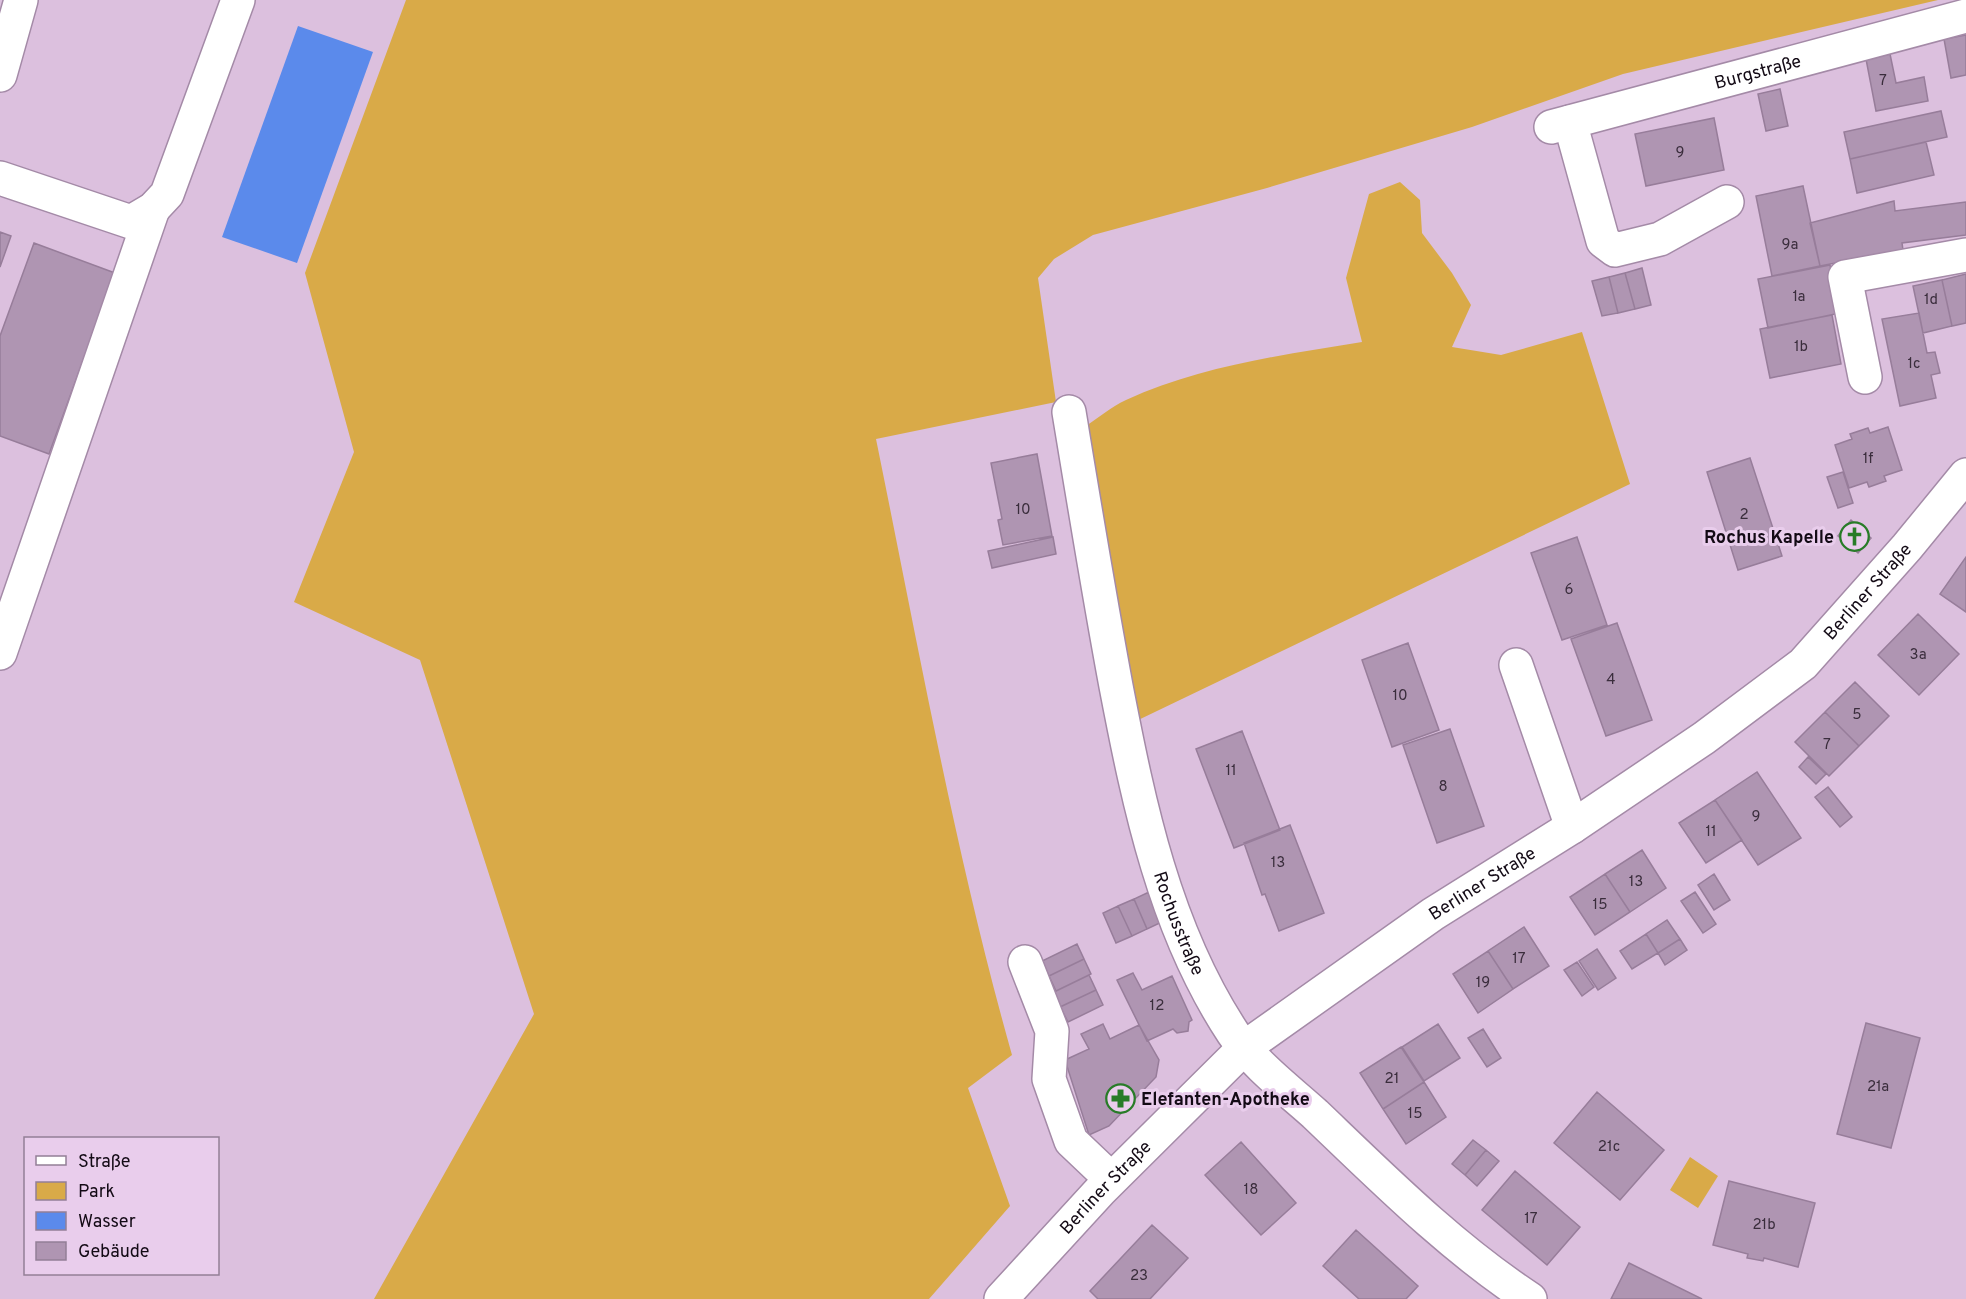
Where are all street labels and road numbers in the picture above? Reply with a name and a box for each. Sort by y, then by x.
street label: Burgstraße [1712,51,1804,96]
street label: Berliner Straße [1819,539,1918,646]
street label: Berliner Straße [1425,842,1541,927]
street label: Rochusstraße [1147,869,1208,980]
street label: Berliner Straße [1056,1136,1157,1240]

